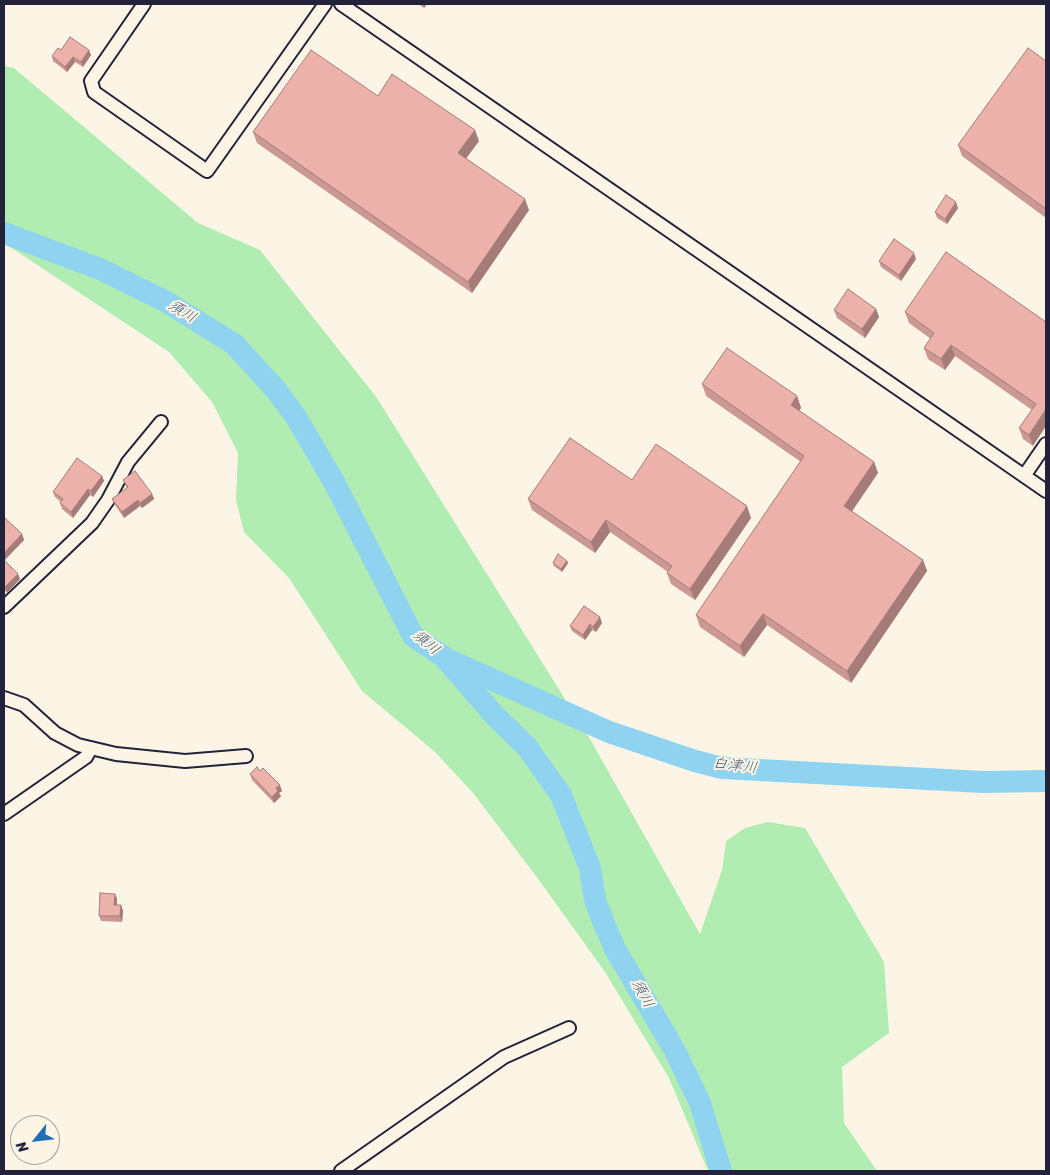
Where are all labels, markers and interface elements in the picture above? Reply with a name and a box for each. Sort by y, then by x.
water label: 須川 [165,297,199,327]
water label: 須川 [409,626,443,660]
water label: 白津川 [712,754,758,778]
water label: 須川 [627,977,657,1011]
north arrow [10,1115,60,1165]
text: N [9,1137,36,1157]

